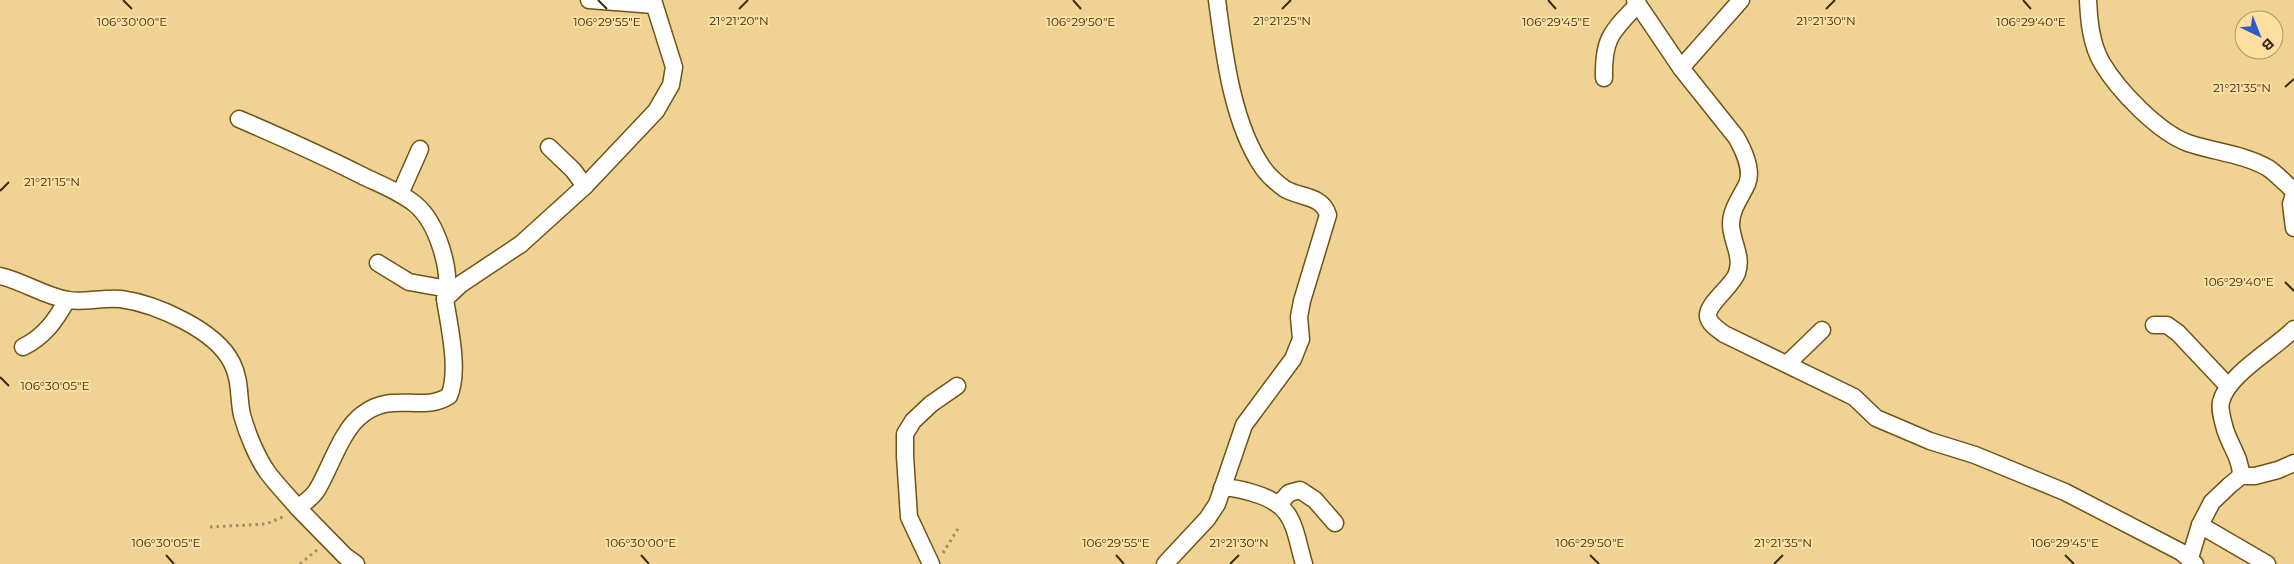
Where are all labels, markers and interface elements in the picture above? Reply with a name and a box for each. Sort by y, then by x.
north arrow [2234,10,2284,60]
text: 21°21'20"N [709,13,769,28]
text: 21°21'25"N [1253,13,1311,28]
text: 21°21'30"N [1796,13,1856,28]
text: 106°30'00"E [97,14,167,29]
text: 106°29'55"E [573,14,641,29]
text: 106°29'50"E [1047,14,1115,29]
text: 106°29'45"E [1522,14,1590,29]
text: 106°29'40"E [1996,14,2066,29]
text: B [2258,34,2278,55]
text: 21°21'35"N [2213,80,2271,95]
text: 21°21'15"N [24,174,80,189]
text: 106°29'40"E [2204,274,2274,289]
text: 106°30'05"E [20,378,90,393]
text: 106°30'05"E [131,535,201,550]
text: 106°30'00"E [606,535,676,550]
text: 106°29'55"E [1082,535,1150,550]
text: 21°21'30"N [1209,535,1269,550]
text: 106°29'50"E [1556,535,1624,550]
text: 21°21'35"N [1754,535,1812,550]
text: 106°29'45"E [2031,535,2099,550]

